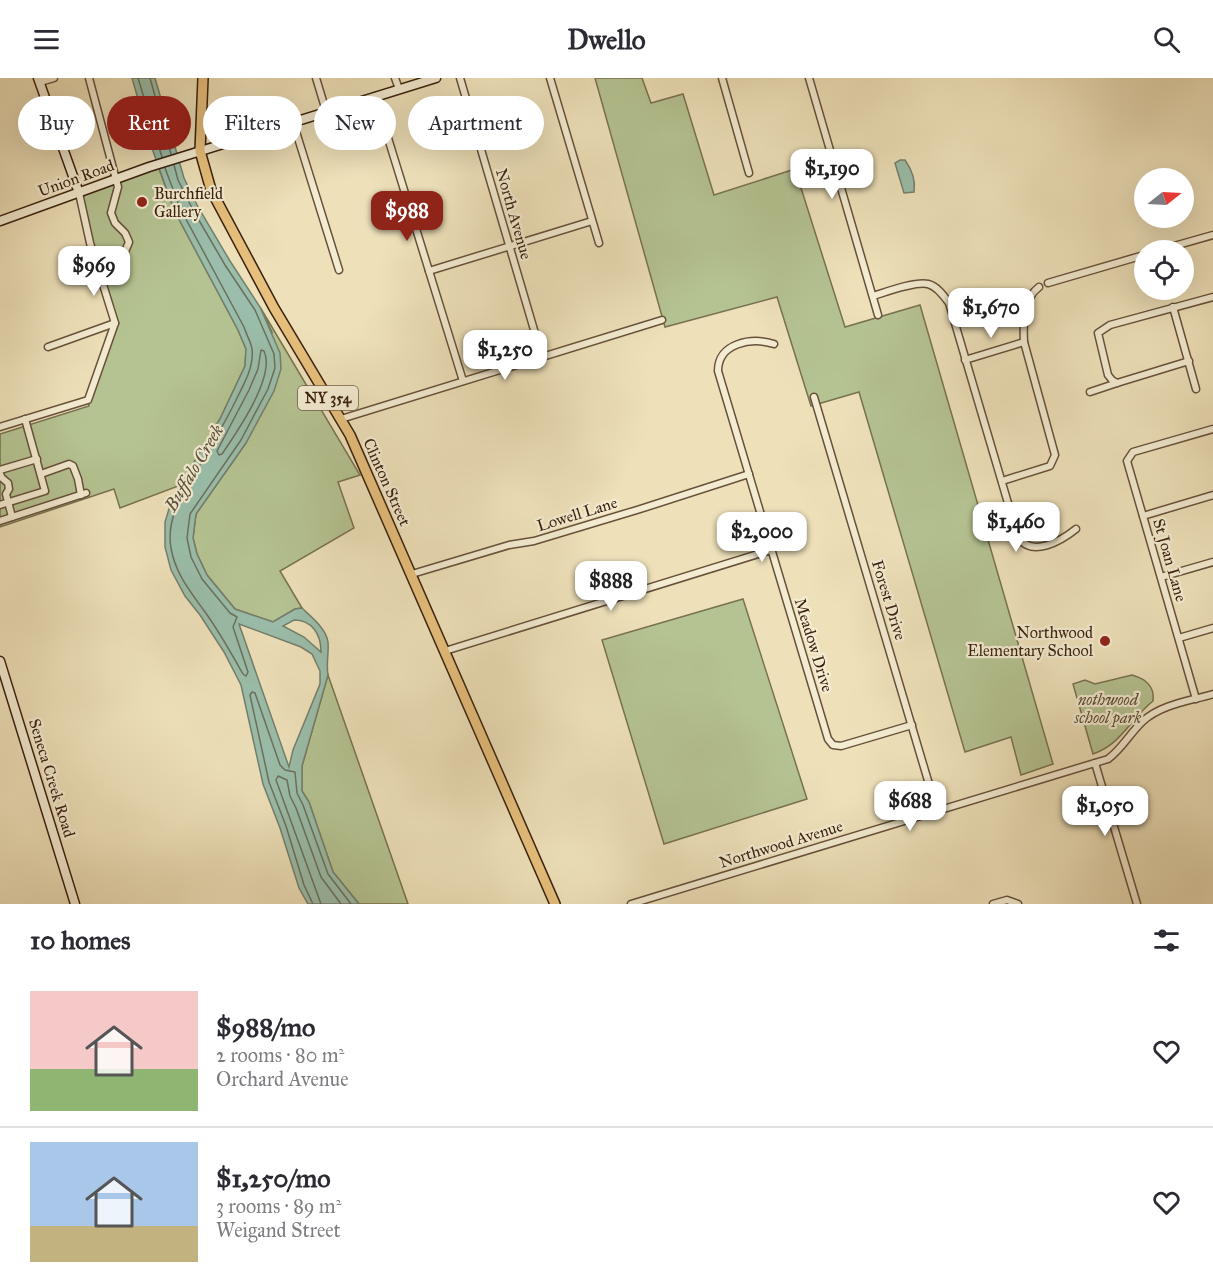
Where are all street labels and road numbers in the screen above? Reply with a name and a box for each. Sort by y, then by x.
street label: Union Road [35,155,117,201]
street label: North Avenue [492,166,536,262]
road number: NY 354 [298,386,358,410]
street label: Clinton Street [359,435,415,529]
street label: Lowell Lane [535,493,620,535]
street label: St Joan Lane [1148,516,1191,604]
street label: Forest Drive [868,558,910,643]
street label: Meadow Drive [791,596,837,694]
street label: Seneca Creek Road [25,716,79,840]
street label: Northwood Avenue [717,816,845,872]

